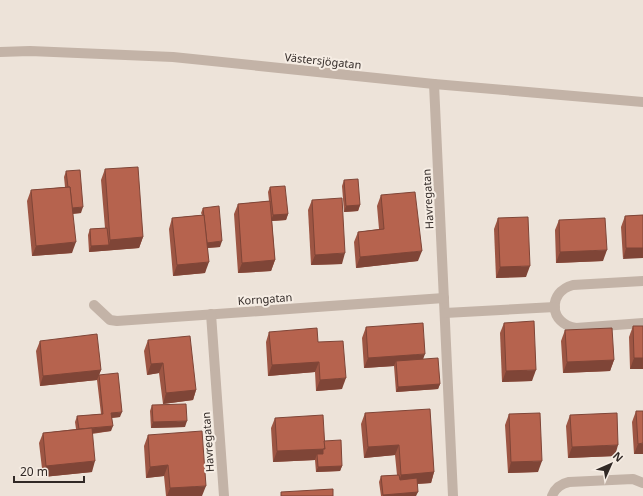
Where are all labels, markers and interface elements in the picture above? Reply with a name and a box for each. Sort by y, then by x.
street label: Västersjögatan [284,49,362,72]
street label: Havregatan [418,169,437,230]
street label: Korngatan [237,289,293,308]
street label: Havregatan [198,411,217,473]
north arrow [591,444,631,484]
text: N [610,448,627,465]
scale bar [14,458,84,484]
text: 20 m [20,463,48,480]

